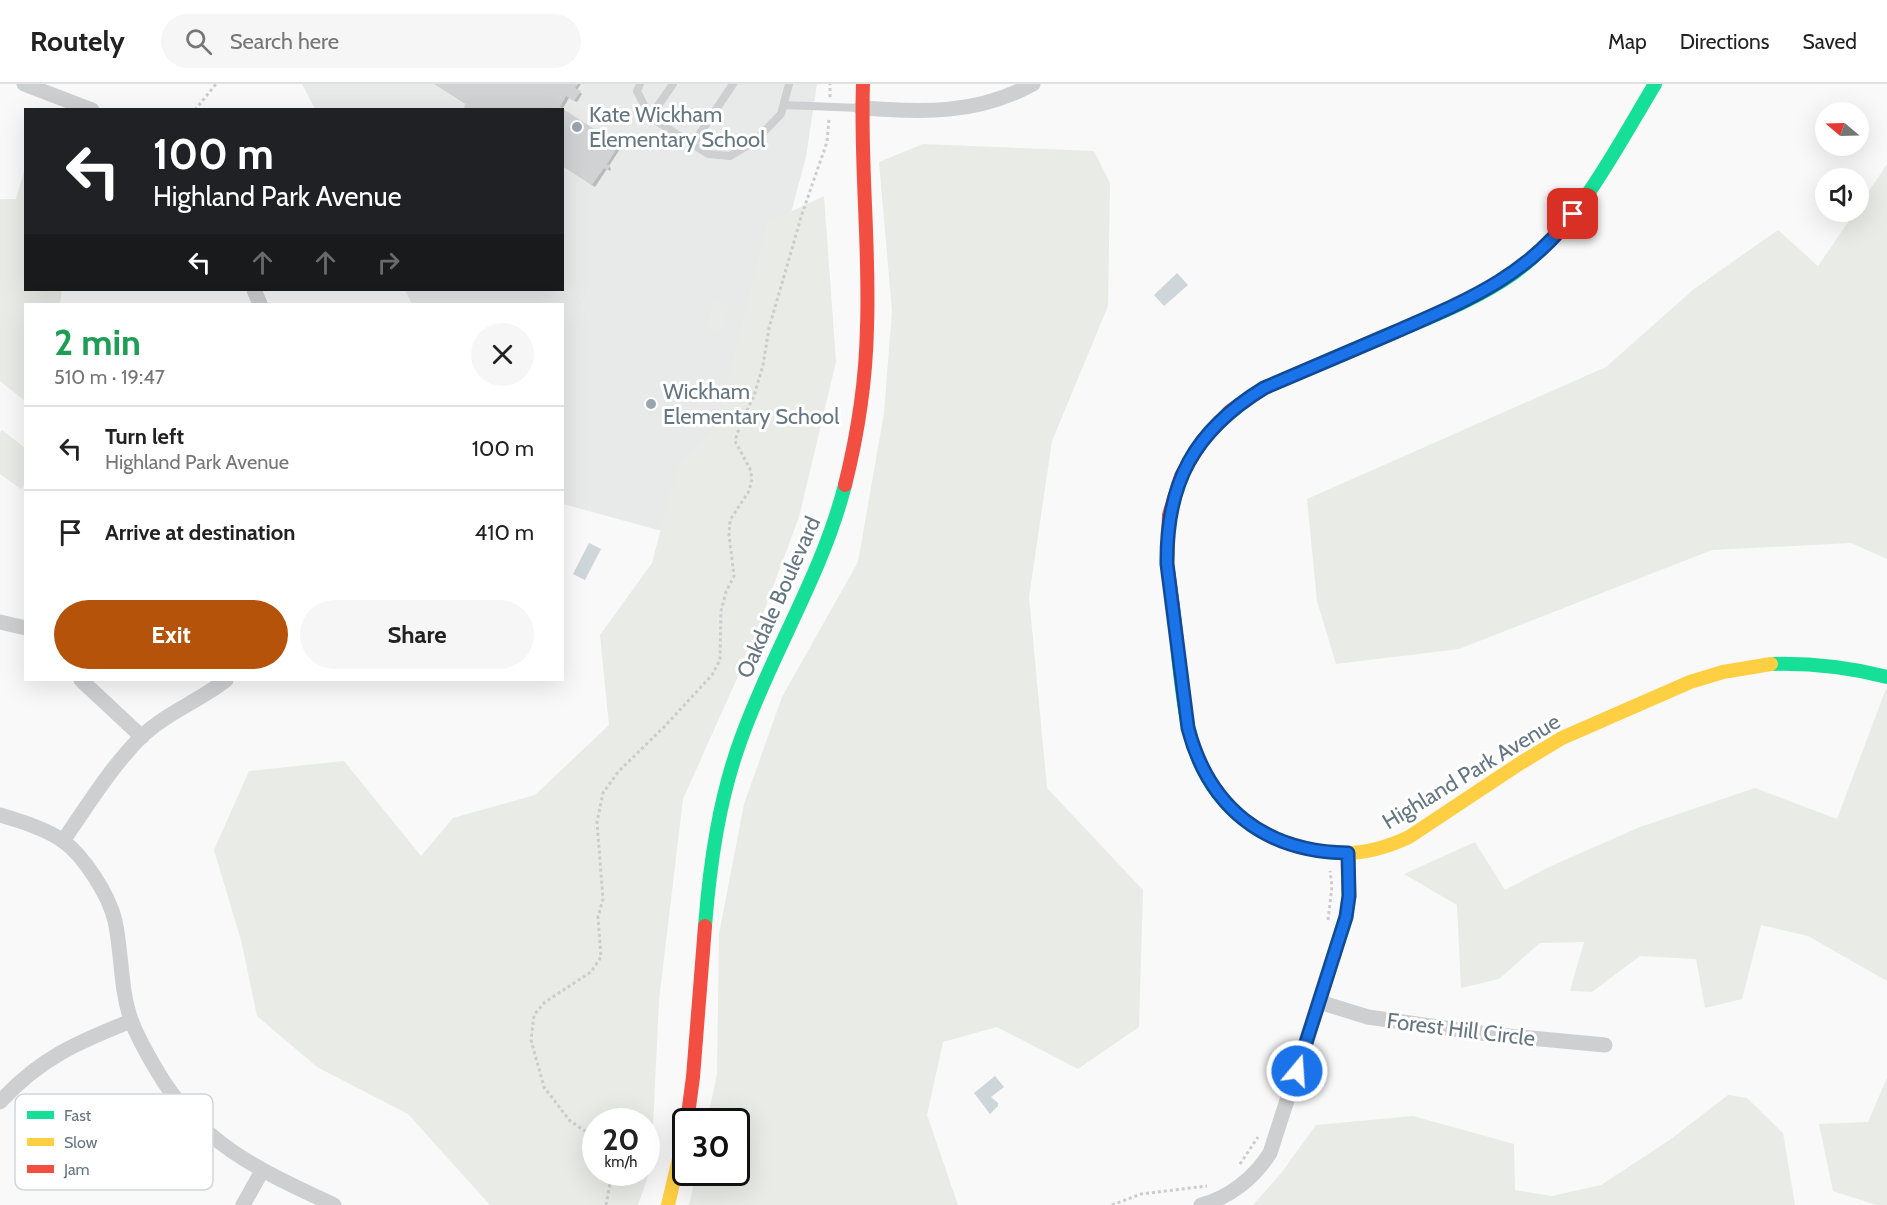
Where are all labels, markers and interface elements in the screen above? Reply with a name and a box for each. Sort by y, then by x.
search box [161,14,581,68]
text: Routely [30,24,125,58]
icon: search [182,25,215,58]
text: Search here [230,28,339,55]
text: Map [1608,29,1647,54]
text: Directions [1680,29,1769,54]
text: Saved [1802,29,1857,54]
place label: Kate Wickham Elementary School [589,101,766,153]
north arrow [1815,102,1869,156]
map controls [1815,102,1869,222]
marker: Kate Wickham Elementary School [570,120,584,134]
text: 100 m [153,128,274,180]
icon: left [54,132,132,210]
button: sound [1815,168,1869,222]
text: Highland Park Avenue [153,180,401,213]
pin [1547,188,1598,239]
icon: arrive [1556,197,1589,230]
icon: left [183,246,216,279]
icon: ahead [246,246,279,279]
icon: ahead [309,246,342,279]
icon: right [372,246,405,279]
text: 2 min [54,320,141,364]
button: close [471,323,534,386]
text: 510 m · 19:47 [54,365,165,389]
place label: Wickham Elementary School [663,378,840,430]
marker: Wickham Elementary School [644,397,658,411]
text: Turn left [105,423,184,450]
icon: left [54,432,87,465]
text: 100 m [472,435,534,462]
text: Highland Park Avenue [105,450,289,474]
street label: Oakdale Boulevard [731,512,826,682]
icon: arrive [54,516,87,549]
text: Arrive at destination [105,519,295,546]
text: 410 m [475,519,534,546]
button: Exit [54,600,288,669]
button: Share [300,600,534,669]
street label: Highland Park Avenue [1378,708,1565,835]
street label: Forest Hill Circle [1385,1007,1537,1052]
position arrow [1265,1039,1329,1103]
legend [15,1094,213,1190]
text: Fast [64,1106,92,1125]
speed limit sign: 30 [672,1108,750,1186]
text: 20 [602,1121,640,1158]
text: Slow [64,1133,98,1152]
text: km/h [605,1153,637,1171]
text: Jam [63,1160,90,1179]

